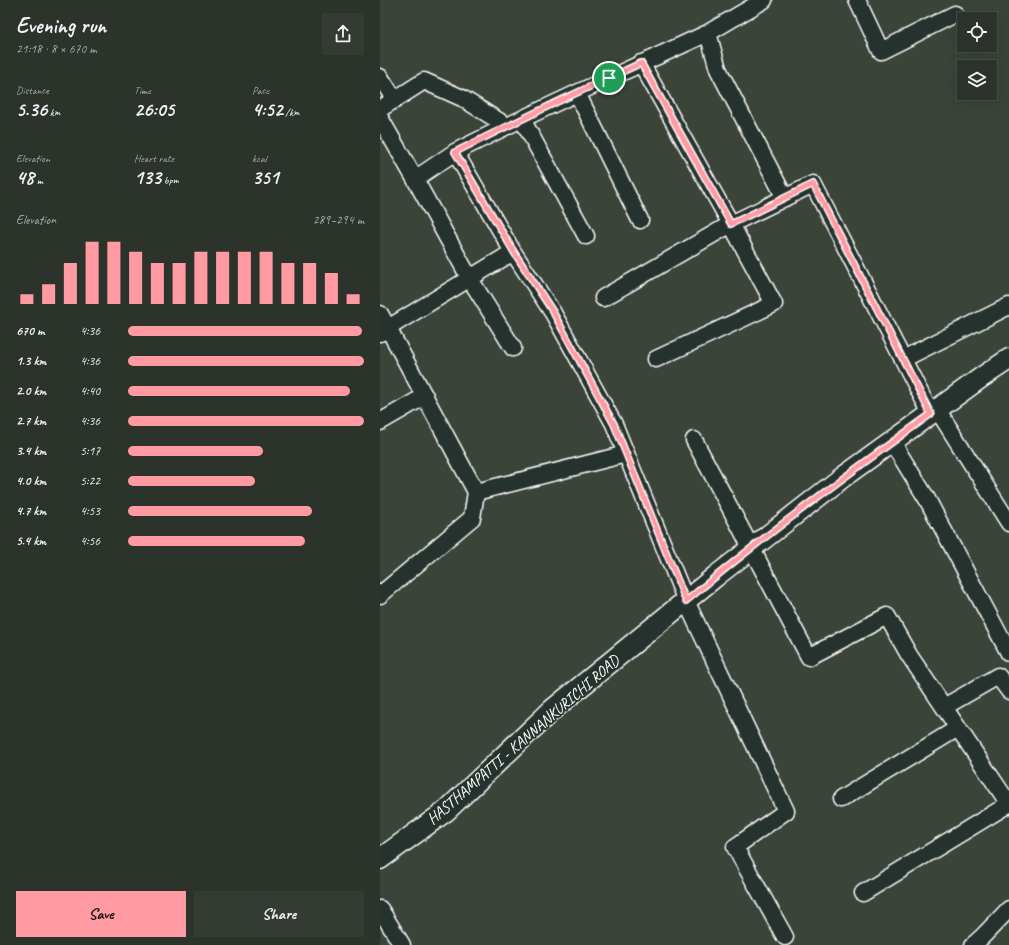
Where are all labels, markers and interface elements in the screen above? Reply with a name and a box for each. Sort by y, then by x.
text: Evening run [16,12,106,40]
map controls [957,12,997,100]
button: locate [957,12,997,52]
button: share [322,13,364,55]
text: 21:18 · 8 × 670 m [16,41,97,57]
button: layers [957,60,997,100]
pin [592,61,626,95]
icon: arrive [598,67,620,89]
text: Distance [16,83,49,97]
text: Time [134,83,151,97]
text: Pace [252,83,269,97]
text: 5.36 [16,97,47,122]
text: 26:05 [134,97,174,122]
text: 4:52 [252,97,283,122]
text: km [47,105,60,119]
text: /km [283,105,300,119]
text: Elevation [16,151,50,165]
text: Heart rate [134,151,174,165]
text: kcal [252,151,267,165]
text: 48 [16,165,34,190]
text: 133 [134,165,161,190]
text: 351 [252,165,279,190]
text: m [34,173,43,187]
text: bpm [161,173,179,187]
text: Elevation [16,212,56,228]
text: 289–294 m [313,212,364,228]
text: 670 m [16,323,44,339]
text: 4:36 [80,323,100,339]
text: 1.3 km [16,353,46,369]
text: 4:36 [80,353,100,369]
text: 2.0 km [16,383,46,399]
text: 4:40 [80,383,100,399]
text: 2.7 km [16,413,46,429]
text: 4:36 [80,413,100,429]
text: 3.4 km [16,443,46,459]
text: 5:17 [80,443,100,459]
text: 4.0 km [16,473,46,489]
text: 5:22 [80,473,100,489]
text: 4.7 km [16,503,46,519]
text: 4:53 [80,503,100,519]
text: 5.4 km [16,533,46,549]
text: 4:56 [80,533,100,549]
street label: HASTHAMPATTI - KANNANKURICHI ROAD [423,650,625,829]
button: Save [16,891,186,937]
button: Share [194,891,364,937]

